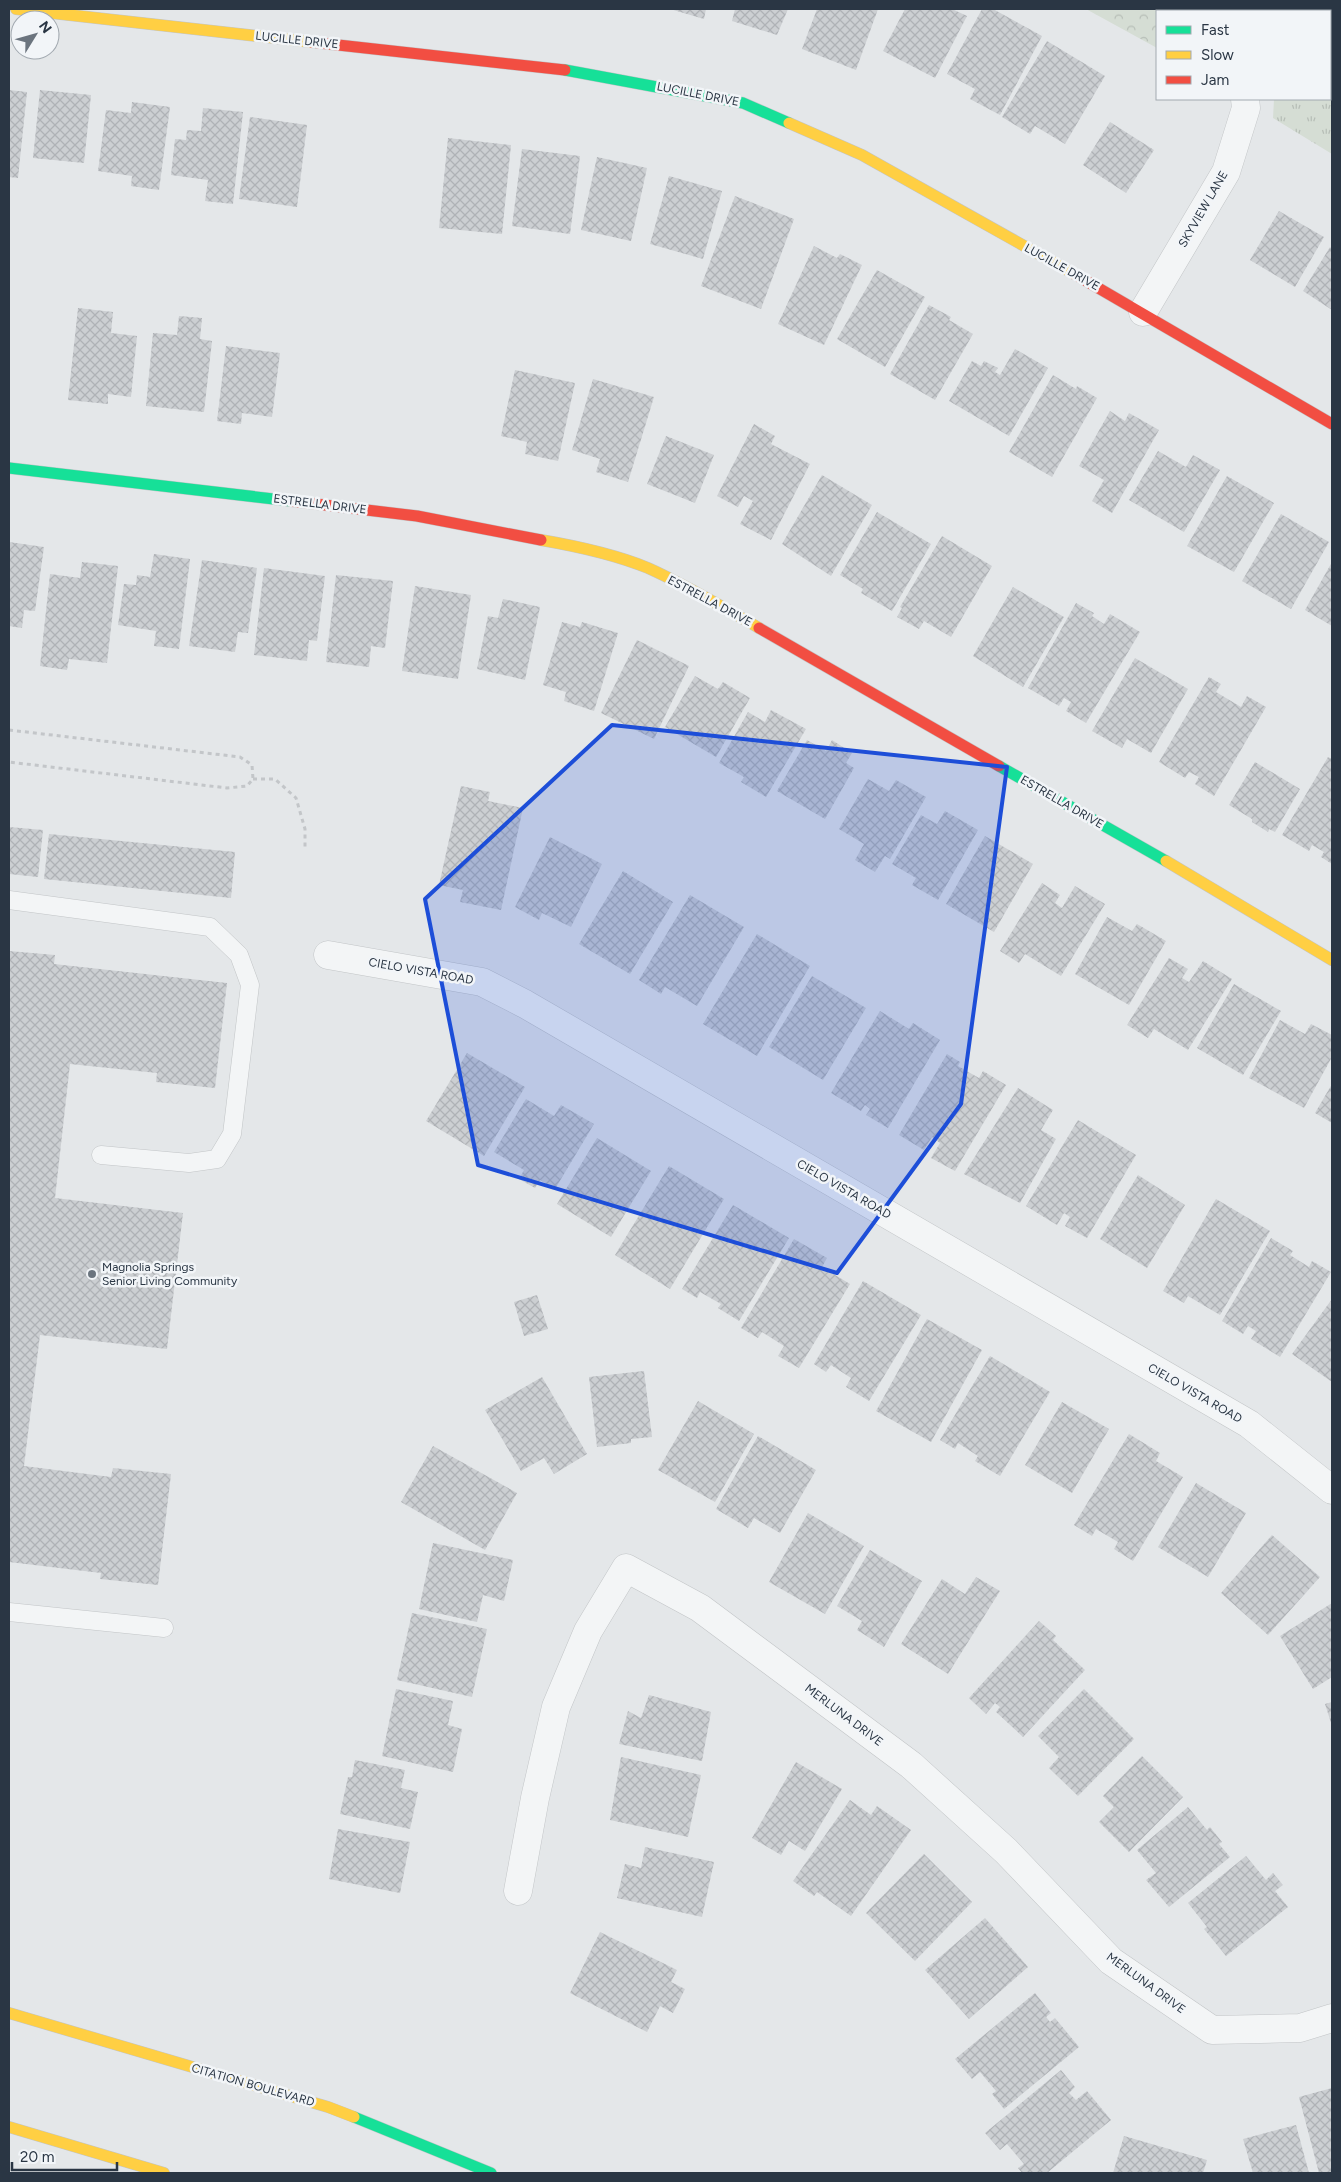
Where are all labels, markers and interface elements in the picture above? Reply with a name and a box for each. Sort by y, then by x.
north arrow [10,10,60,60]
legend [1156,10,1331,100]
text: N [35,18,55,37]
text: Fast [1201,21,1230,39]
street label: LUCILLE DRIVE [255,29,339,51]
text: Slow [1201,46,1234,64]
text: Jam [1201,71,1229,89]
street label: LUCILLE DRIVE [656,79,740,109]
street label: SKYVIEW LANE [1175,168,1231,250]
street label: LUCILLE DRIVE [1022,241,1102,293]
street label: ESTRELLA DRIVE [273,491,367,517]
street label: ESTRELLA DRIVE [665,573,755,629]
street label: ESTRELLA DRIVE [1018,773,1106,831]
street label: CIELO VISTA ROAD [367,955,475,987]
street label: CIELO VISTA ROAD [794,1156,894,1222]
place label: Magnolia Springs Senior Living Community [102,1260,238,1288]
marker: Magnolia Springs Senior Living Community [86,1268,98,1280]
street label: CIELO VISTA ROAD [1145,1360,1245,1426]
street label: MERLUNA DRIVE [802,1681,886,1749]
street label: MERLUNA DRIVE [1104,1950,1188,2016]
street label: CITATION BOULEVARD [190,2061,316,2109]
scale bar [12,2140,118,2172]
text: 20 m [20,2148,54,2166]

